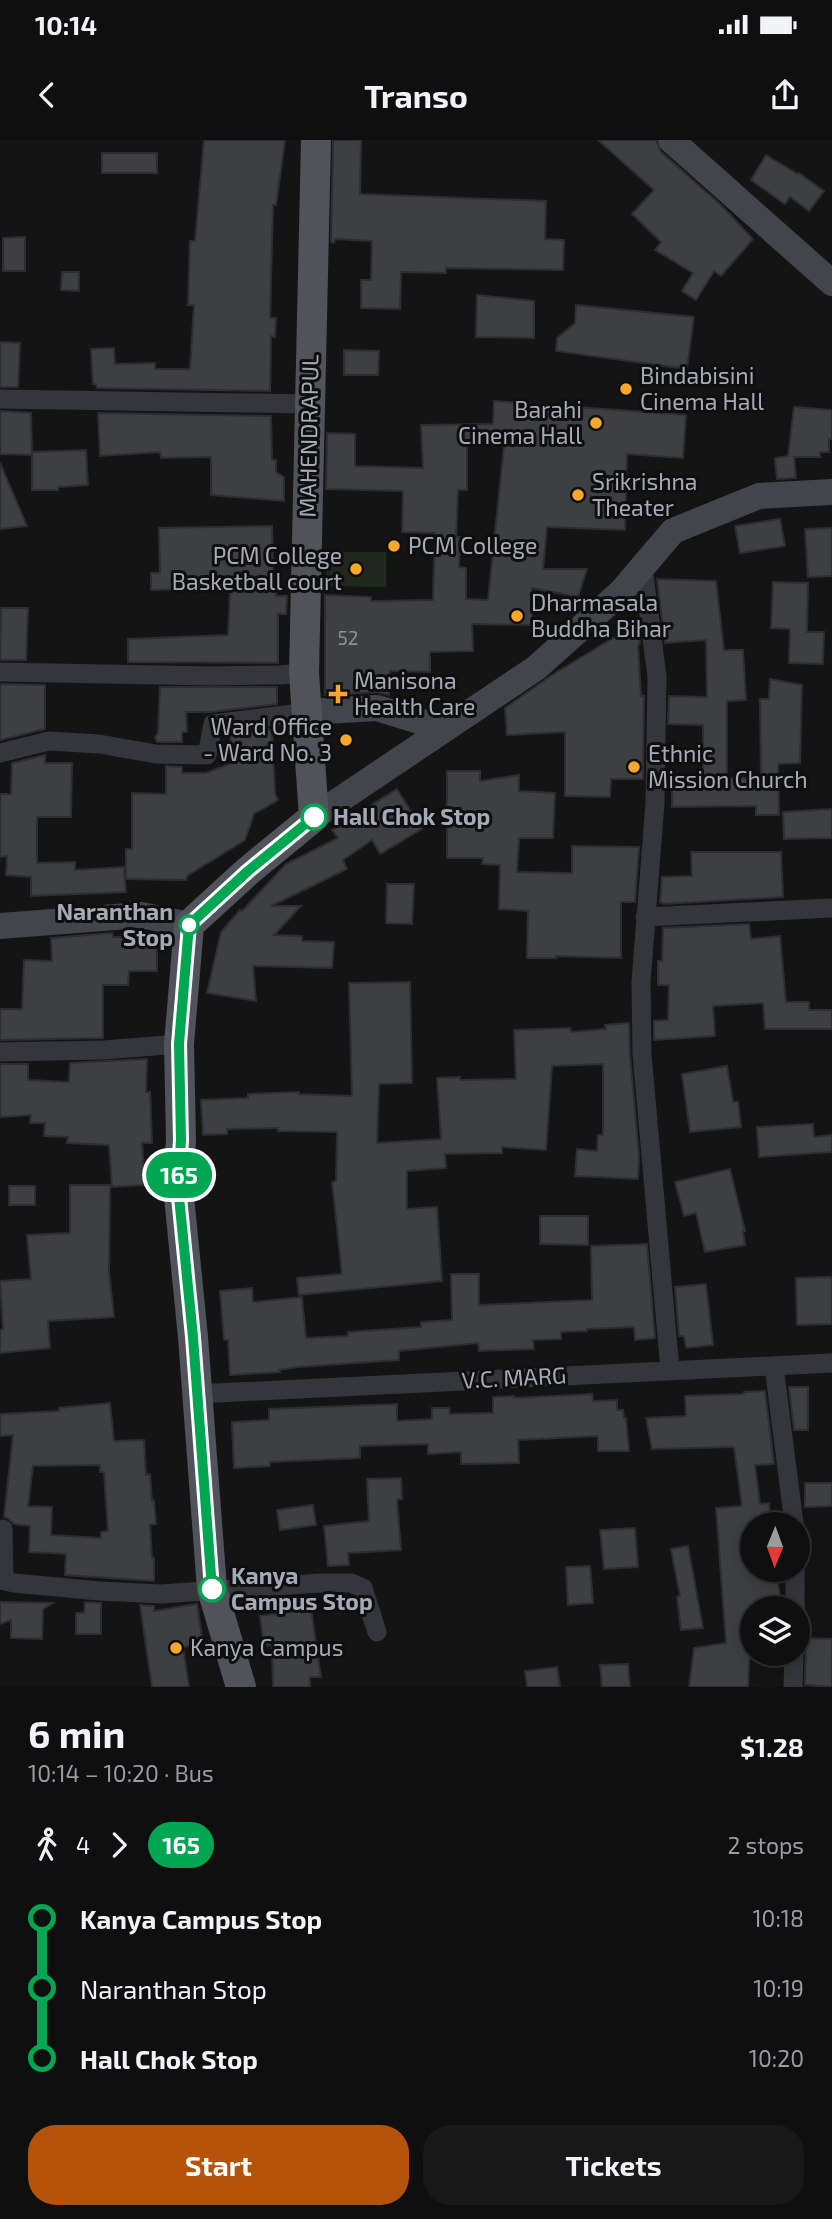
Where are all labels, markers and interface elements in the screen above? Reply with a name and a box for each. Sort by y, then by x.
text: 10:14 [35,9,97,40]
icon: back [28,76,66,114]
text: Transo [364,76,468,114]
icon: share [766,76,804,114]
street label: MAHENDRAPUL [293,354,323,518]
place label: Bindabisini Cinema Hall [640,361,764,415]
marker: Bindabisini Cinema Hall [618,381,634,397]
place label: Barahi Cinema Hall [458,395,582,449]
marker: Barahi Cinema Hall [588,415,604,431]
place label: Srikrishna Theater [592,467,698,521]
marker: Srikrishna Theater [570,487,586,503]
place label: PCM College [408,531,537,559]
marker: PCM College [386,538,402,554]
place label: PCM College Basketball court [172,541,342,595]
marker: PCM College Basketball court [348,561,364,577]
place label: Dharmasala Buddha Bihar [531,588,671,642]
marker: Dharmasala Buddha Bihar [509,608,525,624]
house number: 52 [338,626,358,649]
place label: Manisona Health Care [354,666,475,720]
marker: Manisona Health Care [328,684,348,704]
place label: Ward Office - Ward No. 3 [203,712,332,766]
marker: Ward Office - Ward No. 3 [338,732,354,748]
place label: Ethnic Mission Church [648,739,808,793]
marker: Ethnic Mission Church [626,759,642,775]
place label: Hall Chok Stop [333,802,490,830]
marker: Hall Chok Stop [301,804,327,830]
place label: Naranthan Stop [56,897,173,951]
marker: Naranthan Stop [179,915,199,935]
line badge: 165 [139,1152,219,1198]
text: 165 [160,1160,198,1189]
street label: V.C. MARG [461,1360,567,1394]
north arrow [740,1512,810,1582]
map controls [740,1512,810,1666]
place label: Kanya Campus Stop [231,1561,373,1615]
marker: Kanya Campus Stop [199,1576,225,1602]
button: layers [740,1596,810,1666]
place label: Kanya Campus [190,1633,343,1661]
marker: Kanya Campus [168,1640,184,1656]
text: 6 min [28,1710,125,1756]
text: $1.28 [740,1731,804,1762]
text: 10:14 – 10:20 · Bus [28,1759,214,1787]
icon: walk [28,1826,66,1864]
icon: forward [100,1826,138,1864]
text: 165 [162,1830,200,1859]
text: 4 [76,1831,90,1859]
text: 2 stops [727,1831,804,1859]
text: Kanya Campus Stop [80,1903,322,1934]
text: 10:18 [752,1904,804,1932]
text: Naranthan Stop [80,1973,267,2004]
text: 10:19 [753,1974,804,2002]
text: Hall Chok Stop [80,2043,258,2074]
text: 10:20 [749,2044,804,2072]
button: Start [28,2125,409,2205]
button: Tickets [423,2125,804,2205]

